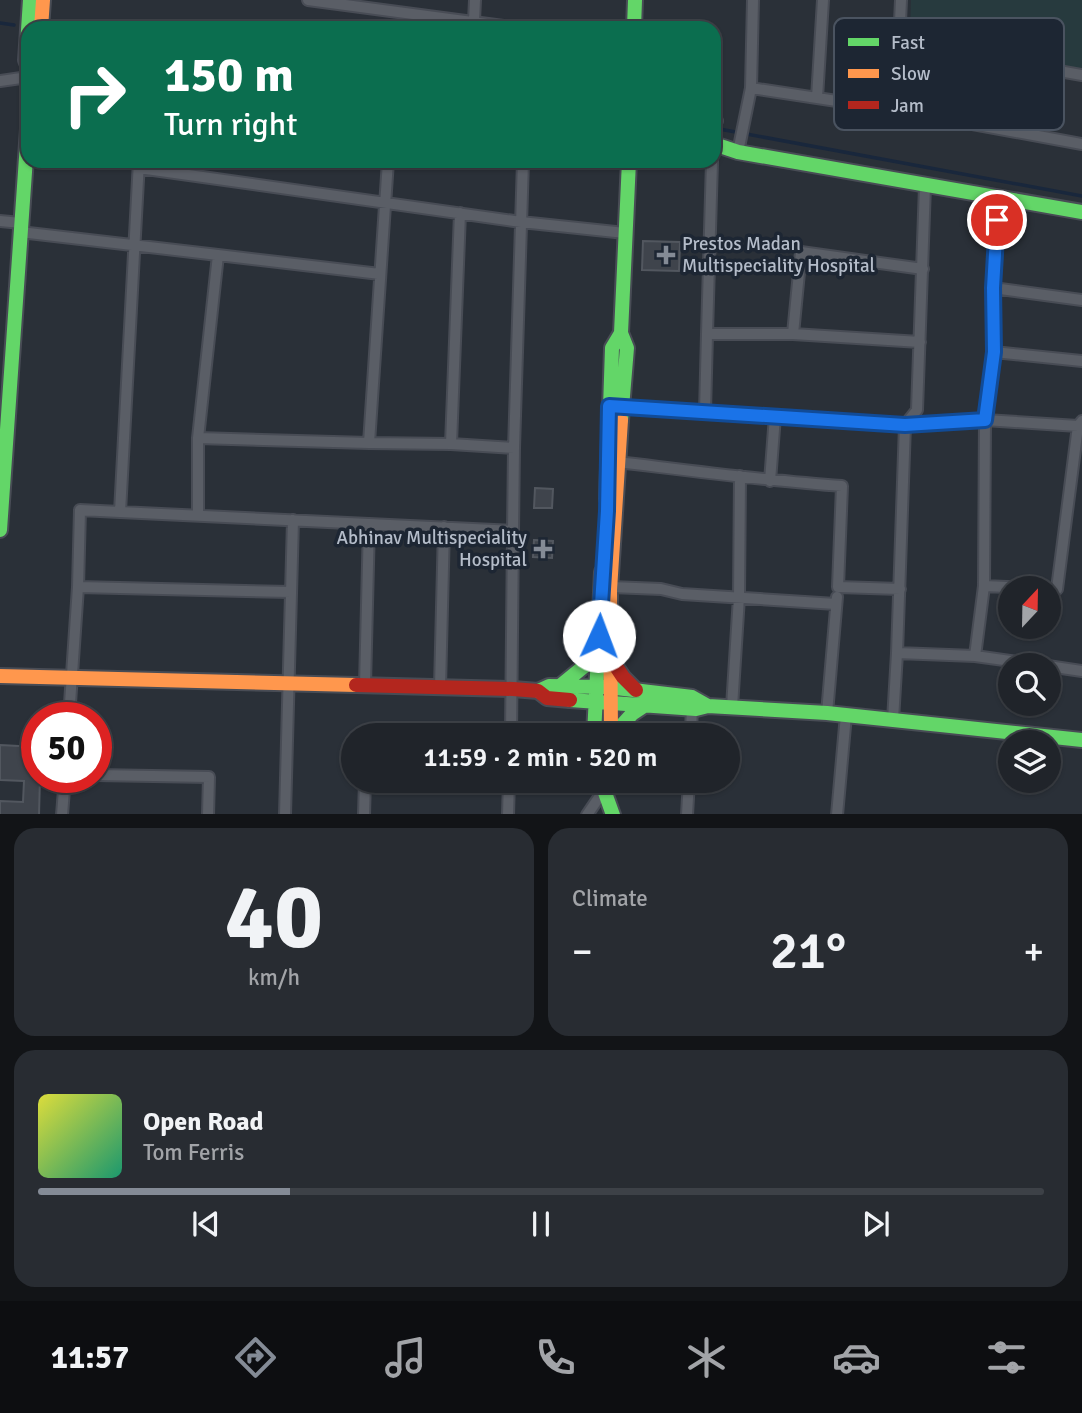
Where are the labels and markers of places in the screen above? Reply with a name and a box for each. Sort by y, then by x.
pin [967,190,1027,250]
place label: Prestos Madan Multispeciality Hospital [682,232,875,278]
marker: Prestos Madan Multispeciality Hospital [656,245,676,265]
place label: Abhinav Multispeciality Hospital [336,526,527,572]
marker: Abhinav Multispeciality Hospital [533,539,553,559]

